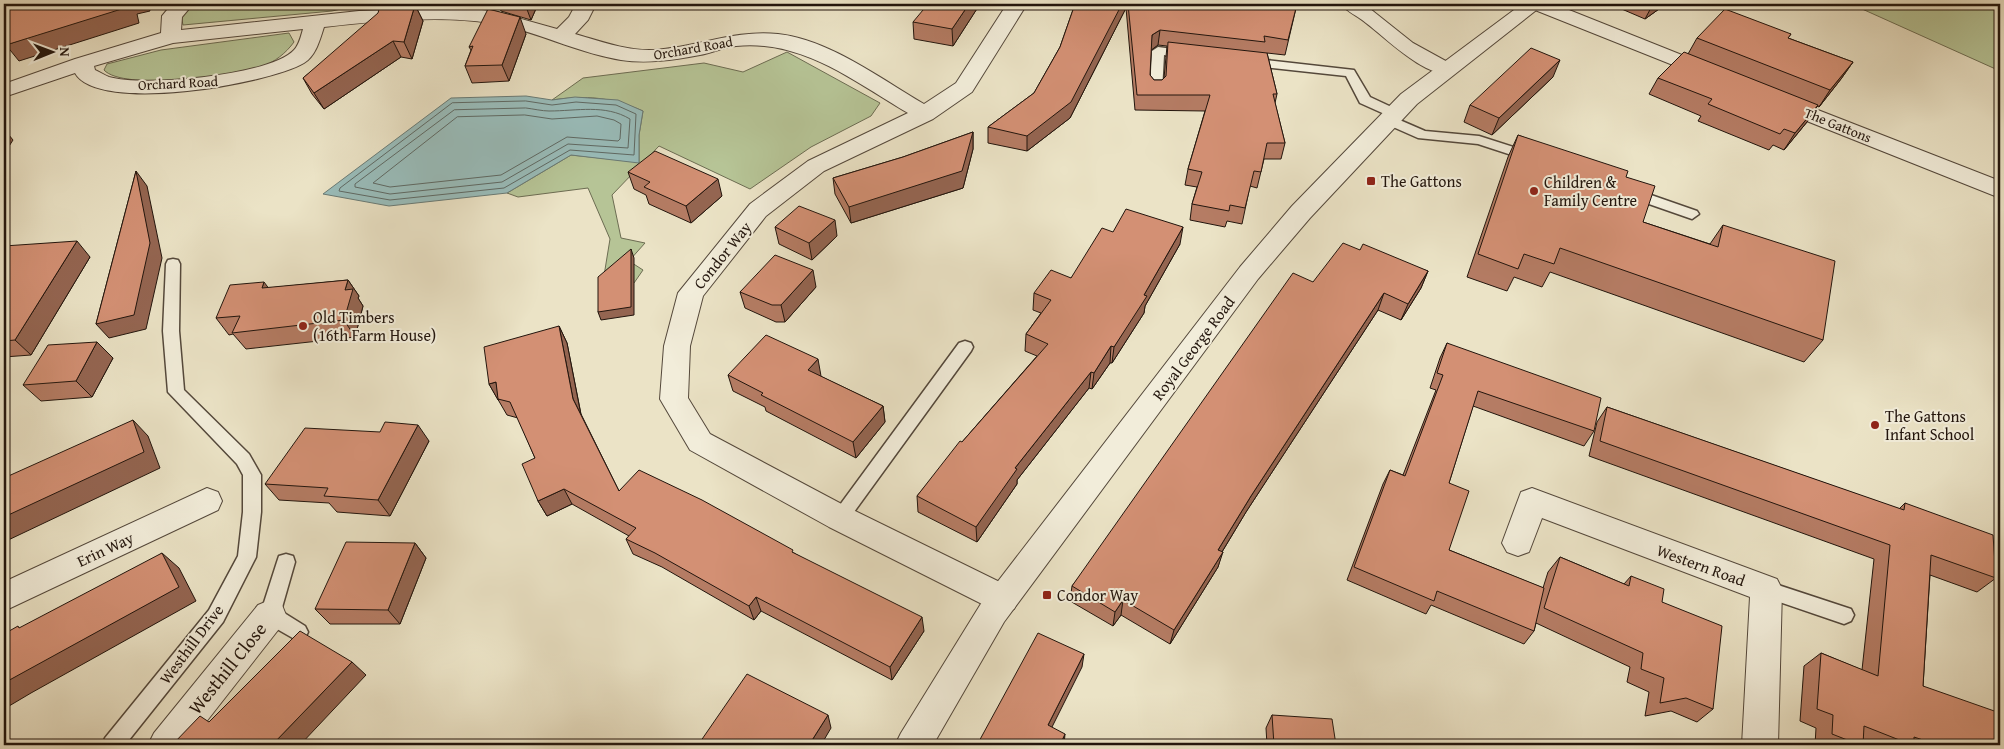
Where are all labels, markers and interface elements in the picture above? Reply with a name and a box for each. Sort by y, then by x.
north arrow [28,28,78,78]
street label: Orchard Road [652,31,735,65]
text: N [55,47,75,57]
street label: Orchard Road [138,71,219,95]
street label: The Gattons [1801,102,1875,148]
place label: The Gattons [1381,169,1462,193]
place label: Children & Family Centre [1544,170,1637,212]
marker: The Gattons [1365,175,1377,187]
marker: Children & Family Centre [1528,185,1540,197]
street label: Condor Way [687,216,757,294]
street label: Royal George Road [1146,291,1240,405]
place label: Old Timbers (16th Farm House) [313,305,436,347]
marker: Old Timbers (16th Farm House) [297,320,309,332]
place label: The Gattons Infant School [1885,404,1975,446]
marker: The Gattons Infant School [1869,419,1881,431]
street label: Erin Way [73,525,137,573]
street label: Western Road [1653,538,1749,592]
place label: Condor Way [1057,583,1138,607]
marker: Condor Way [1041,589,1053,601]
street label: Westhill Drive [153,599,229,689]
street label: Westhill Close [181,616,273,720]

